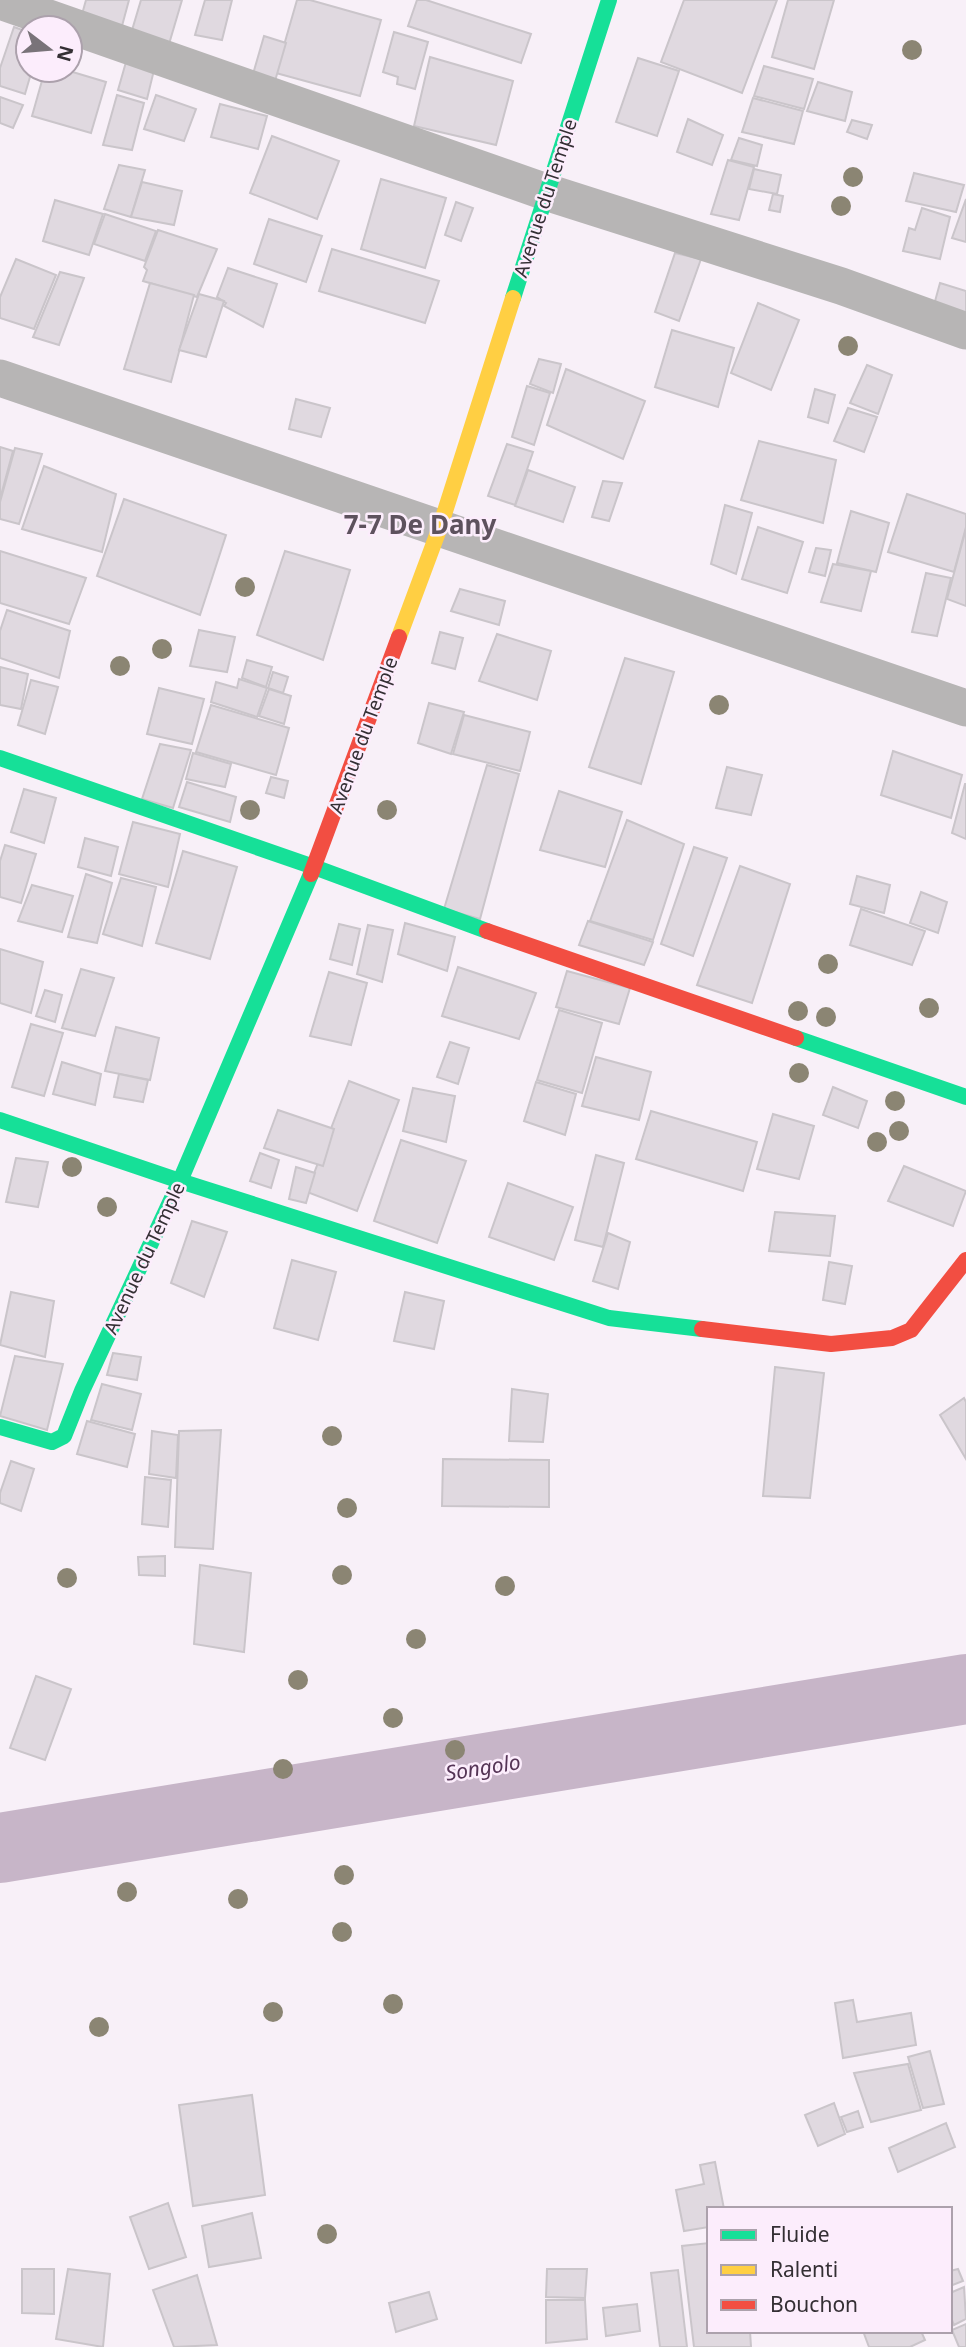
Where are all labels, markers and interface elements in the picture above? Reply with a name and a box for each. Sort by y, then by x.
north arrow [14,14,84,84]
text: N [51,43,80,65]
street label: Avenue du Temple [507,115,583,281]
district label: 7-7 De Dany [344,506,496,542]
street label: Avenue du Temple [323,653,403,817]
street label: Avenue du Temple [97,1178,191,1338]
water label: Songolo [443,1747,522,1787]
legend [707,2207,952,2333]
text: Fluide [770,2220,829,2248]
text: Ralenti [770,2255,838,2283]
text: Bouchon [770,2290,858,2318]

